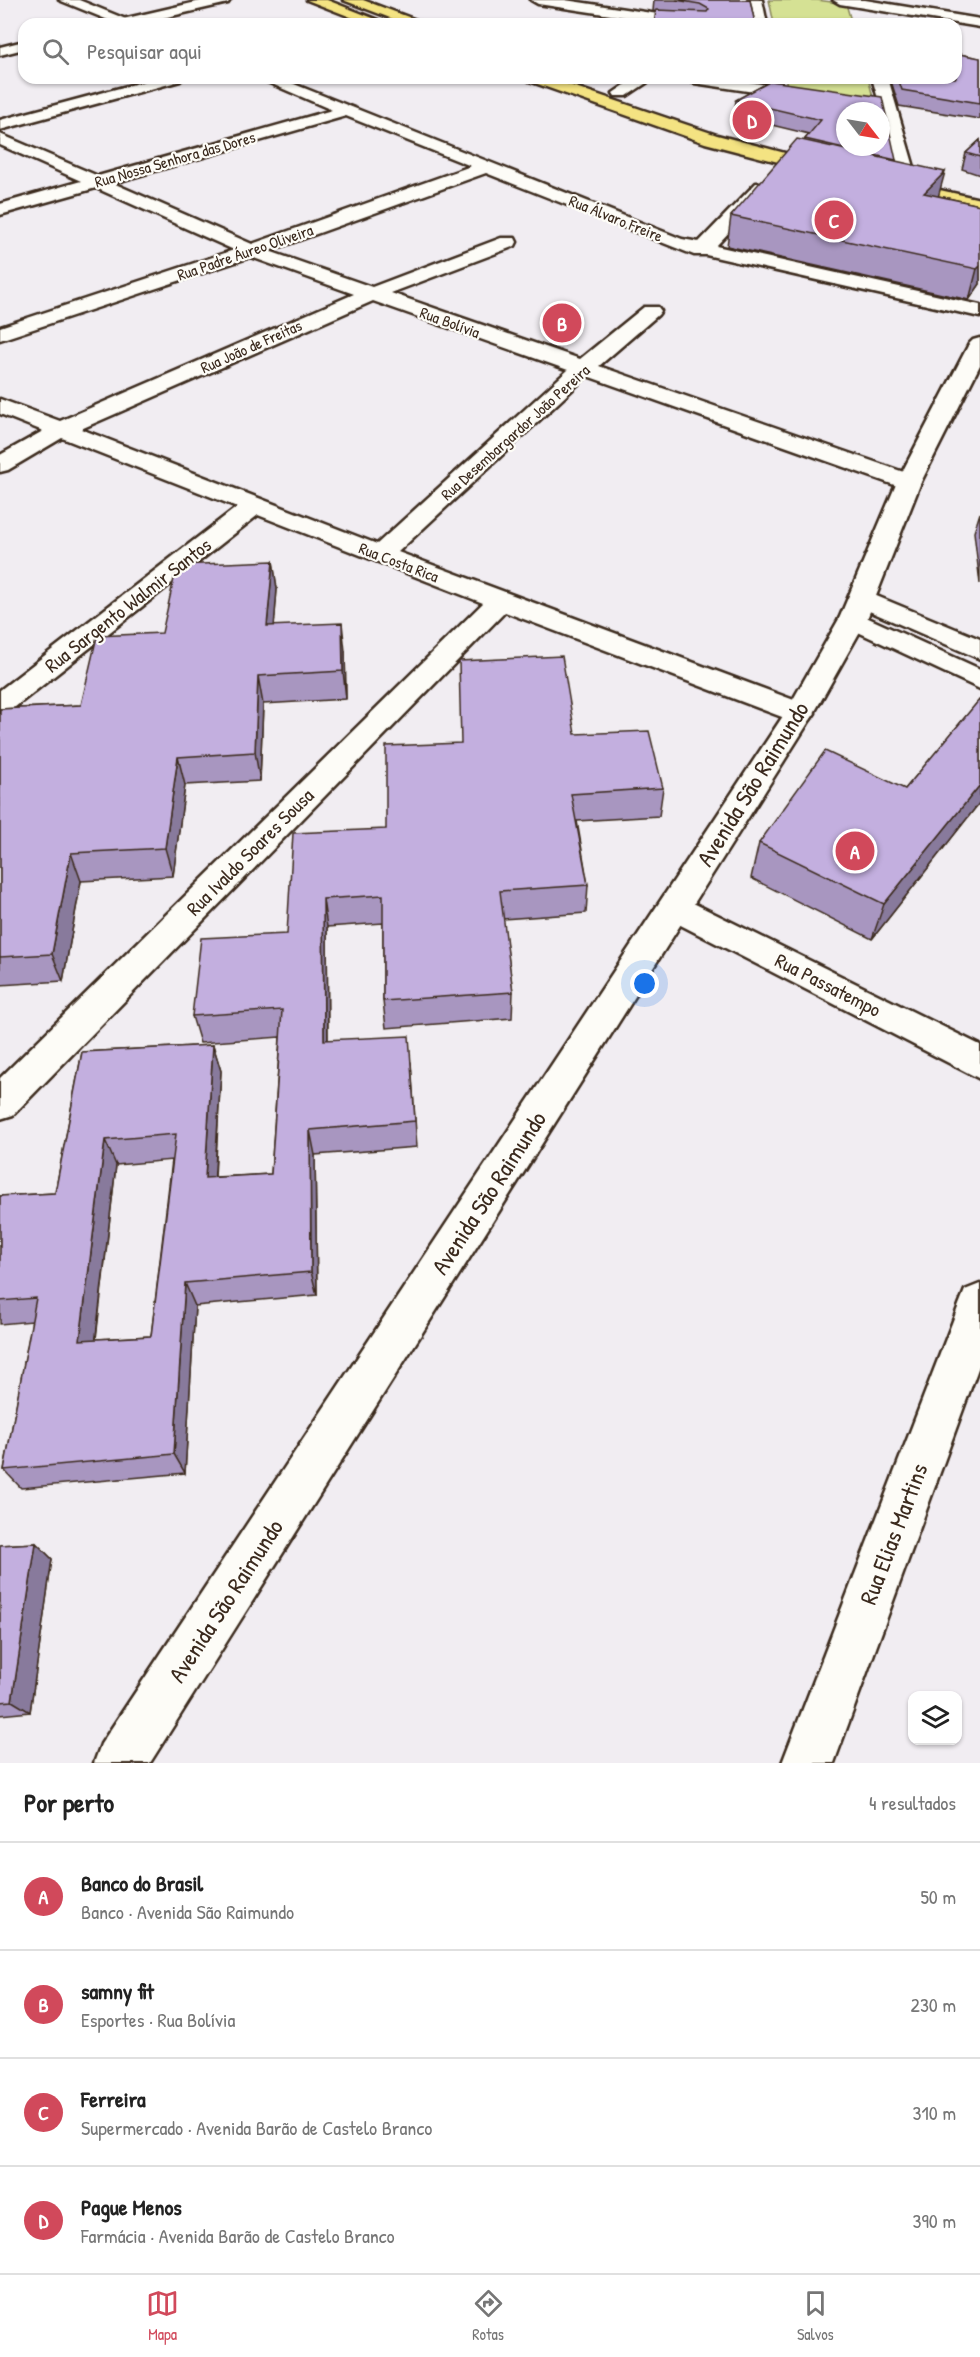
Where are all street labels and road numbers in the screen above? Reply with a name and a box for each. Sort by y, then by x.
street label: Rua Nossa Senhora das Dores [92,126,258,192]
street label: Rua Álvaro Freire [566,189,667,247]
street label: Rua Padre Áureo Oliveira [174,218,316,286]
street label: Rua Bolívia [417,301,483,343]
street label: Rua João de Freitas [197,314,305,378]
street label: Rua Desembargardor João Pereira [436,359,594,505]
street label: Rua Sargento Walmir Santos [39,531,217,678]
street label: Rua Costa Rica [356,537,442,587]
street label: Avenida São Raimundo [689,695,816,872]
street label: Rua Ivaldo Soares Sousa [180,782,319,921]
street label: Rua Passatempo [771,946,886,1023]
street label: Avenida São Raimundo [423,1104,553,1280]
street label: Rua Elias Martins [852,1459,935,1609]
street label: Avenida São Raimundo [160,1512,290,1688]

